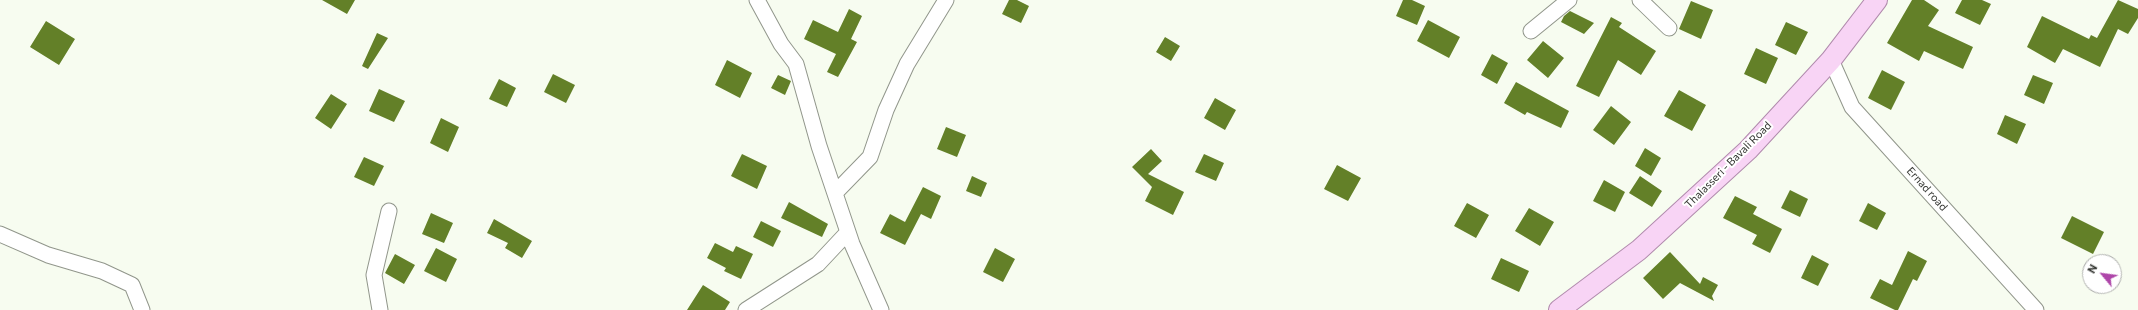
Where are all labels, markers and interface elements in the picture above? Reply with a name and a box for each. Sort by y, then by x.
street label: Thalasseri - Bavali Road [1682,119,1774,211]
street label: Ernad road [1904,164,1950,214]
north arrow [2082,254,2122,294]
text: N [2084,262,2100,275]

